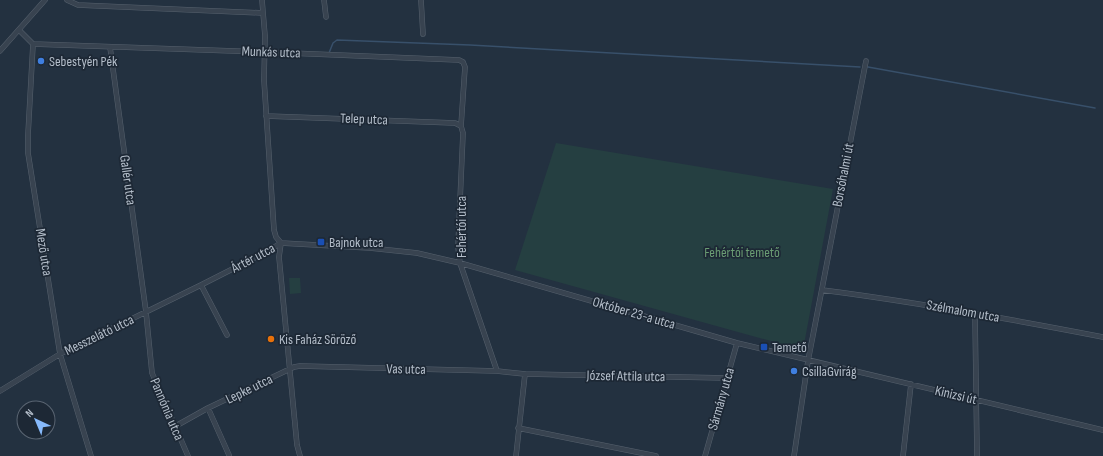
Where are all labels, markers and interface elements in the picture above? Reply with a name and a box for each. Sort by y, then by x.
street label: Munkás utca [241,42,301,62]
place label: Sebestyén Pék [49,53,118,70]
marker: Sebestyén Pék [36,56,46,66]
street label: Telep utca [340,110,388,128]
street label: Borsóhalmi út [828,142,858,208]
street label: Gallér utca [116,154,140,206]
street label: Fehértói utca [453,196,470,258]
street label: Mező utca [32,227,56,277]
place label: Bajnok utca [329,234,383,251]
marker: Bajnok utca [316,237,326,247]
street label: Ártér utca [227,239,278,277]
park label: Fehértói temető [704,244,780,261]
street label: Október 23-a utca [591,293,677,333]
street label: Szélmalom utca [925,296,1001,326]
street label: Messzelátó utca [62,311,136,359]
place label: Kis Faház Söröző [279,331,356,348]
marker: Kis Faház Söröző [266,334,276,344]
place label: Temető [772,339,807,356]
marker: Temető [759,342,769,352]
street label: Vas utca [386,360,426,378]
place label: CsillaGvirág [802,363,857,380]
street label: Sármány utca [704,366,738,432]
marker: CsillaGvirág [789,366,799,376]
street label: József Attila utca [585,367,666,385]
street label: Lepke utca [223,370,275,408]
street label: Pannónia utca [146,375,188,443]
street label: Kinizsi út [933,382,979,408]
north arrow [16,400,56,440]
text: N [23,406,36,420]

